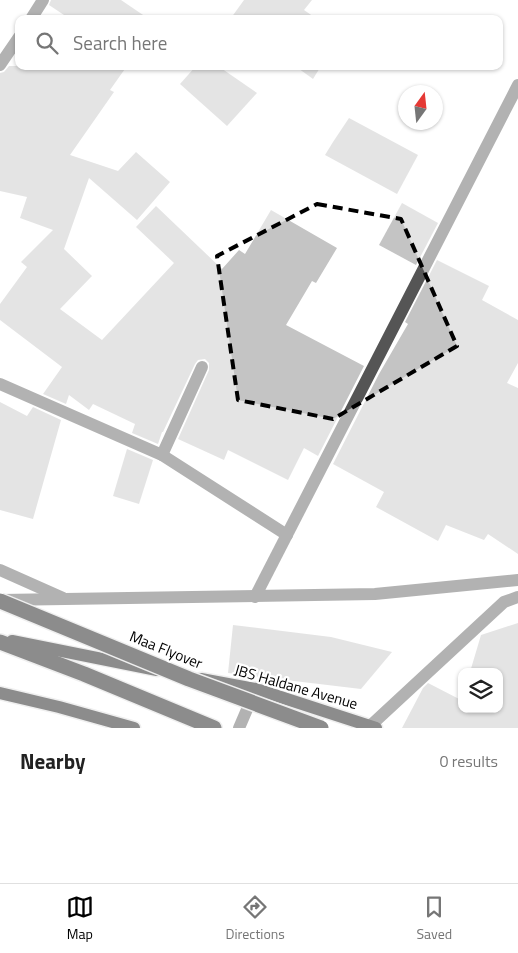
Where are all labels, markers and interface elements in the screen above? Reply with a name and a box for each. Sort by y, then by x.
search box [15,15,503,70]
text: Search here [73,28,167,57]
icon: search [33,29,61,57]
north arrow [398,85,443,130]
street label: Maa Flyover [126,624,206,675]
street label: JBS Haldane Avenue [232,658,361,715]
map controls [458,668,503,713]
button: layers [458,668,503,713]
text: Nearby [20,745,85,777]
text: 0 results [439,749,498,773]
tab: Map [66,893,94,944]
tab: Directions [225,893,285,944]
tab: Saved [417,893,452,944]

